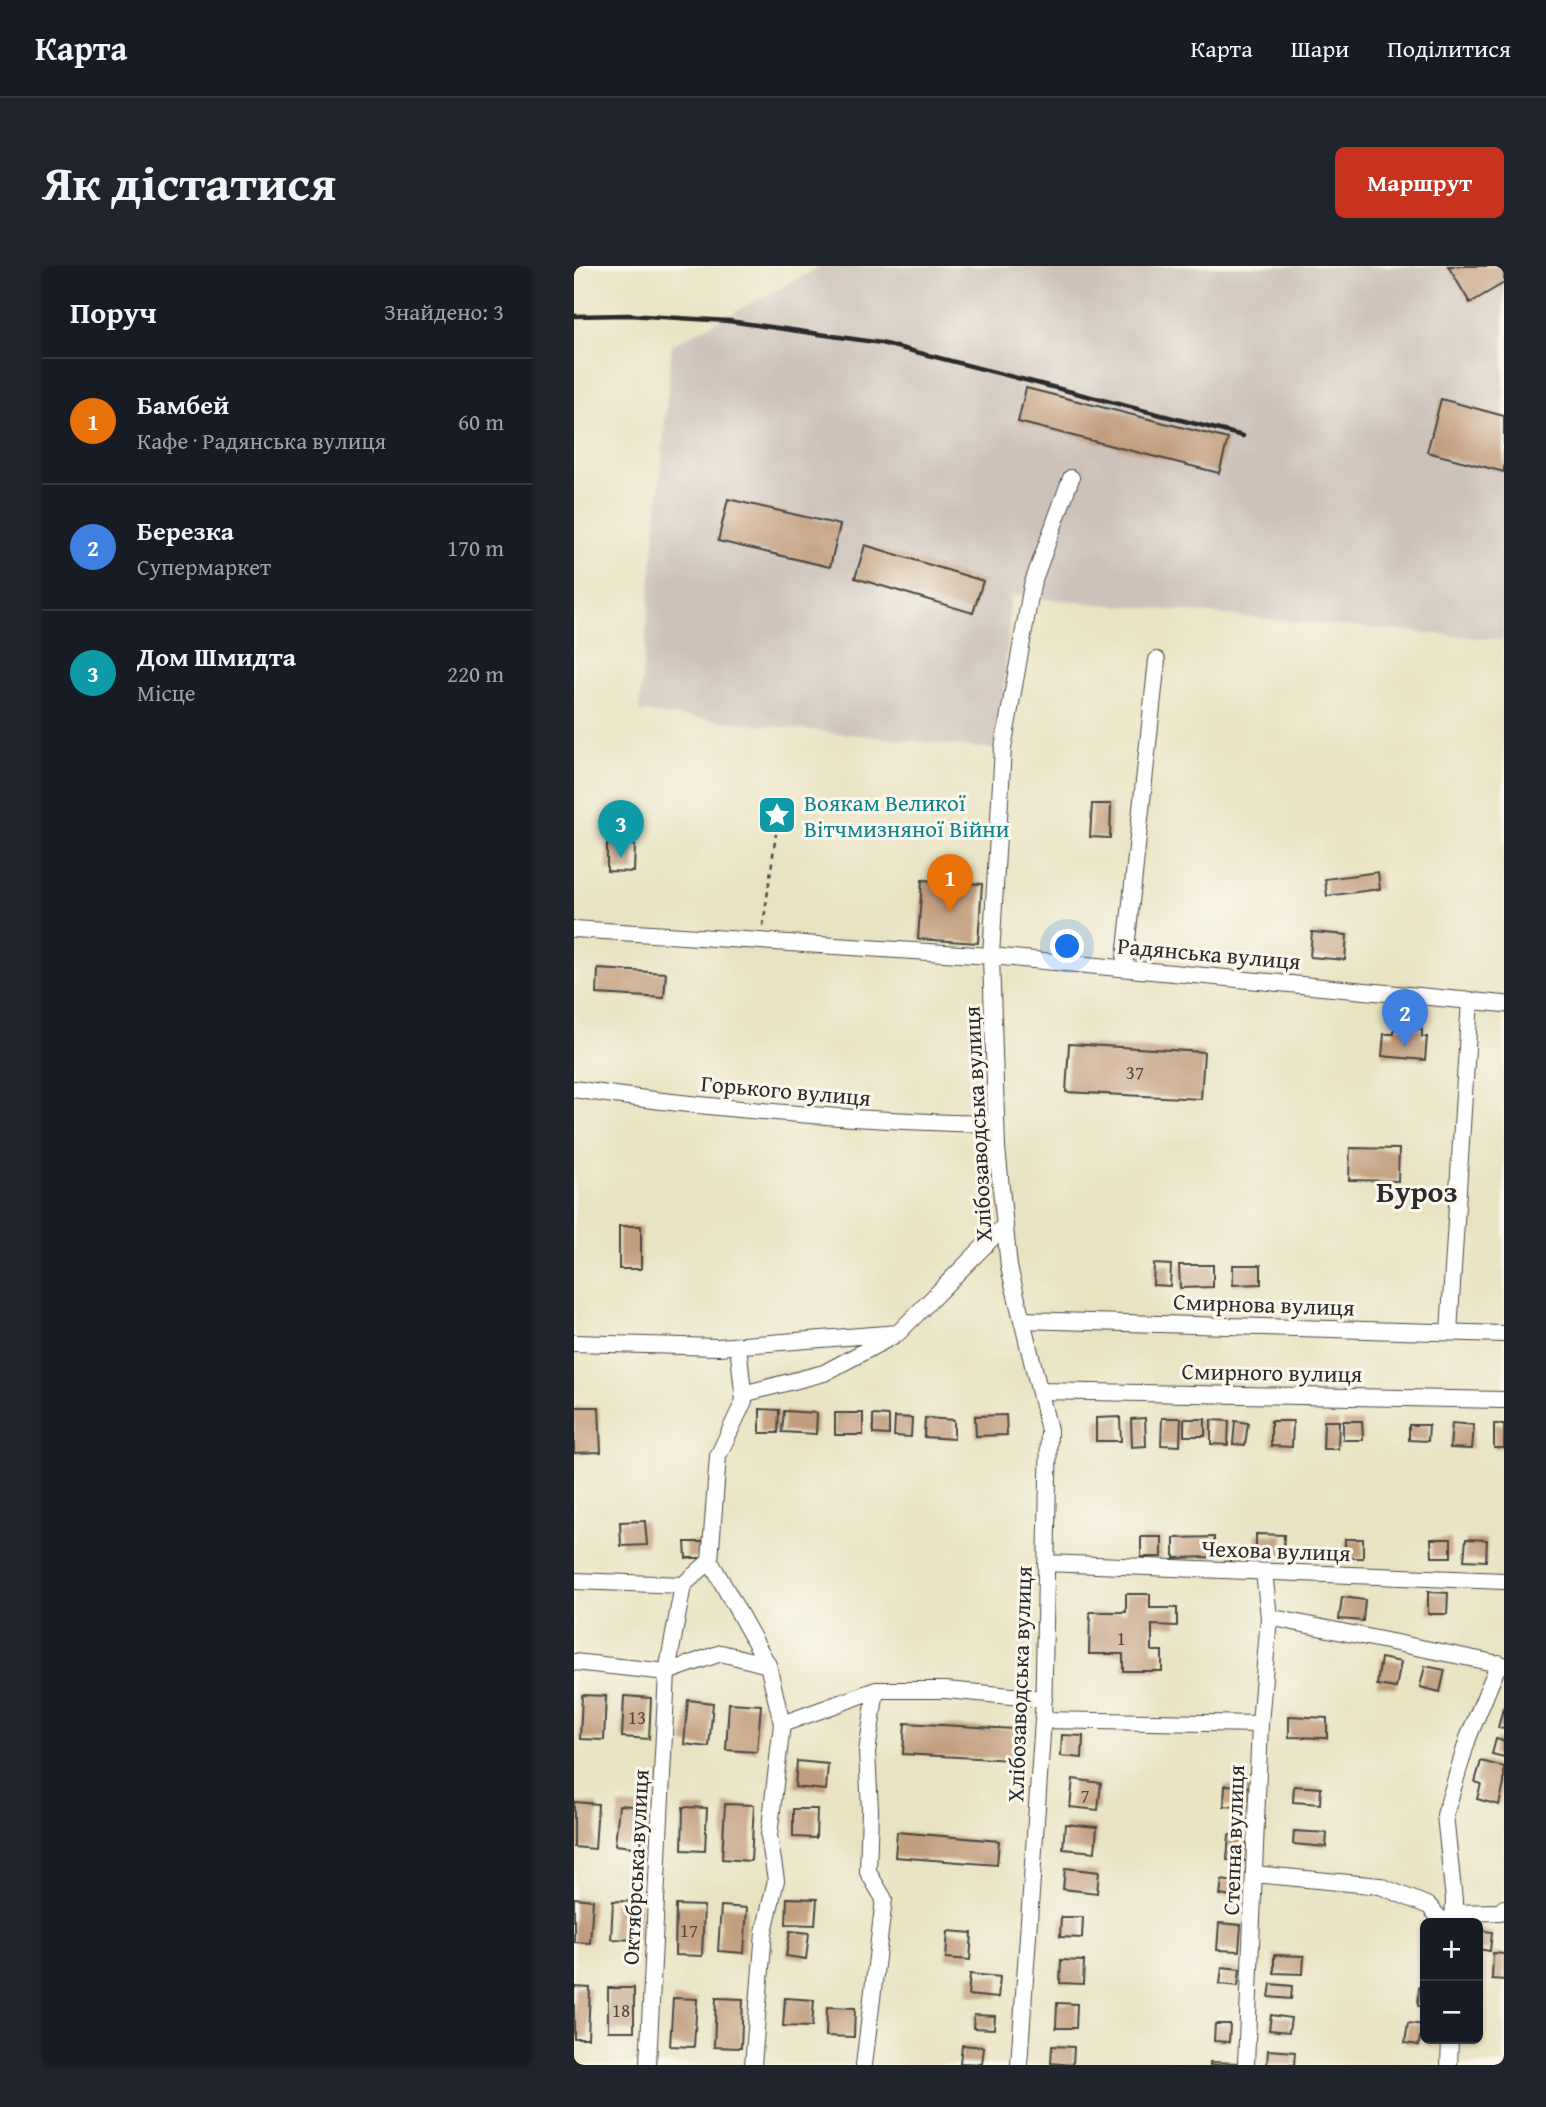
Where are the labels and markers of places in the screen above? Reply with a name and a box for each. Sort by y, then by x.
place label: Воякам Великої Вітчмизняної Війни [804,786,1010,845]
place icon: Воякам Великої Вітчмизняної Війни [756,794,798,836]
pin: 3 [598,800,644,858]
pin: 1 [927,854,973,912]
pin: 2 [1382,989,1428,1047]

